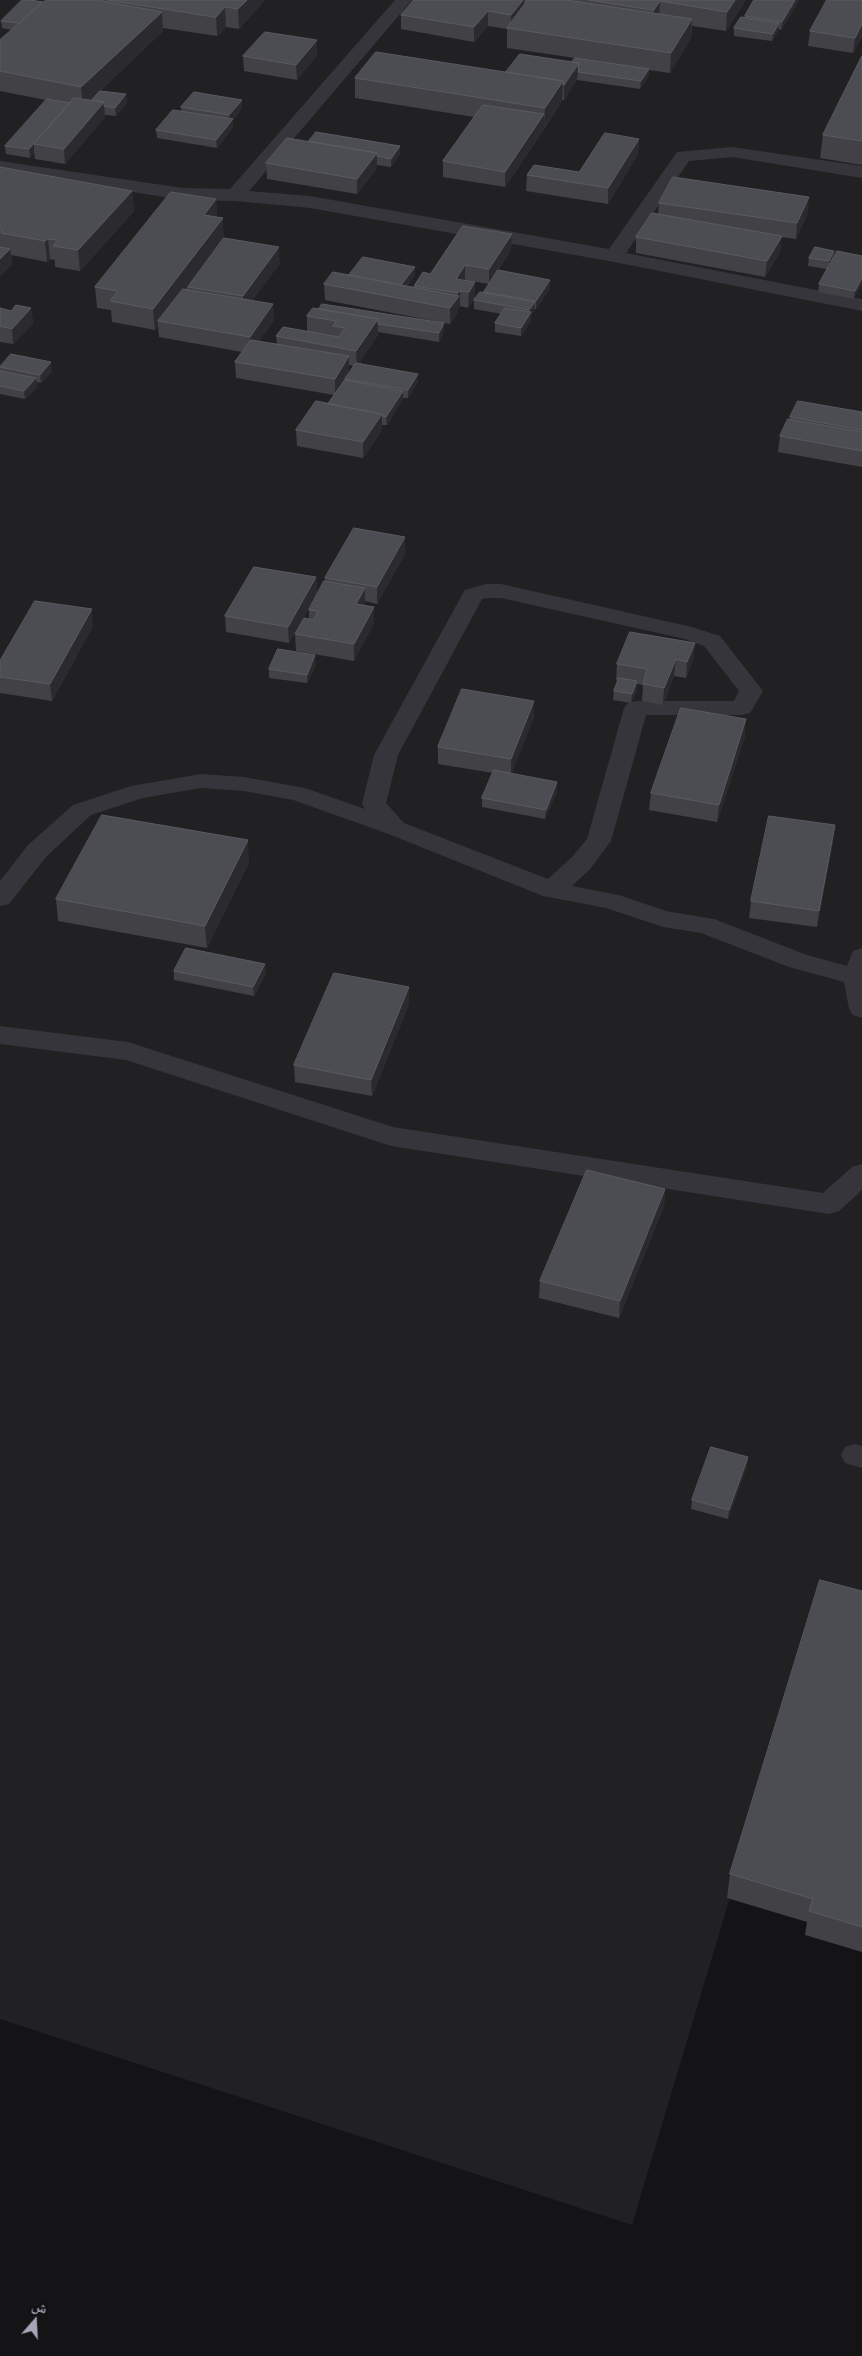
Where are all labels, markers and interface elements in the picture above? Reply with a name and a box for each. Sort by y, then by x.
text: ش [30,2295,50,2318]
north arrow [10,2296,60,2346]

